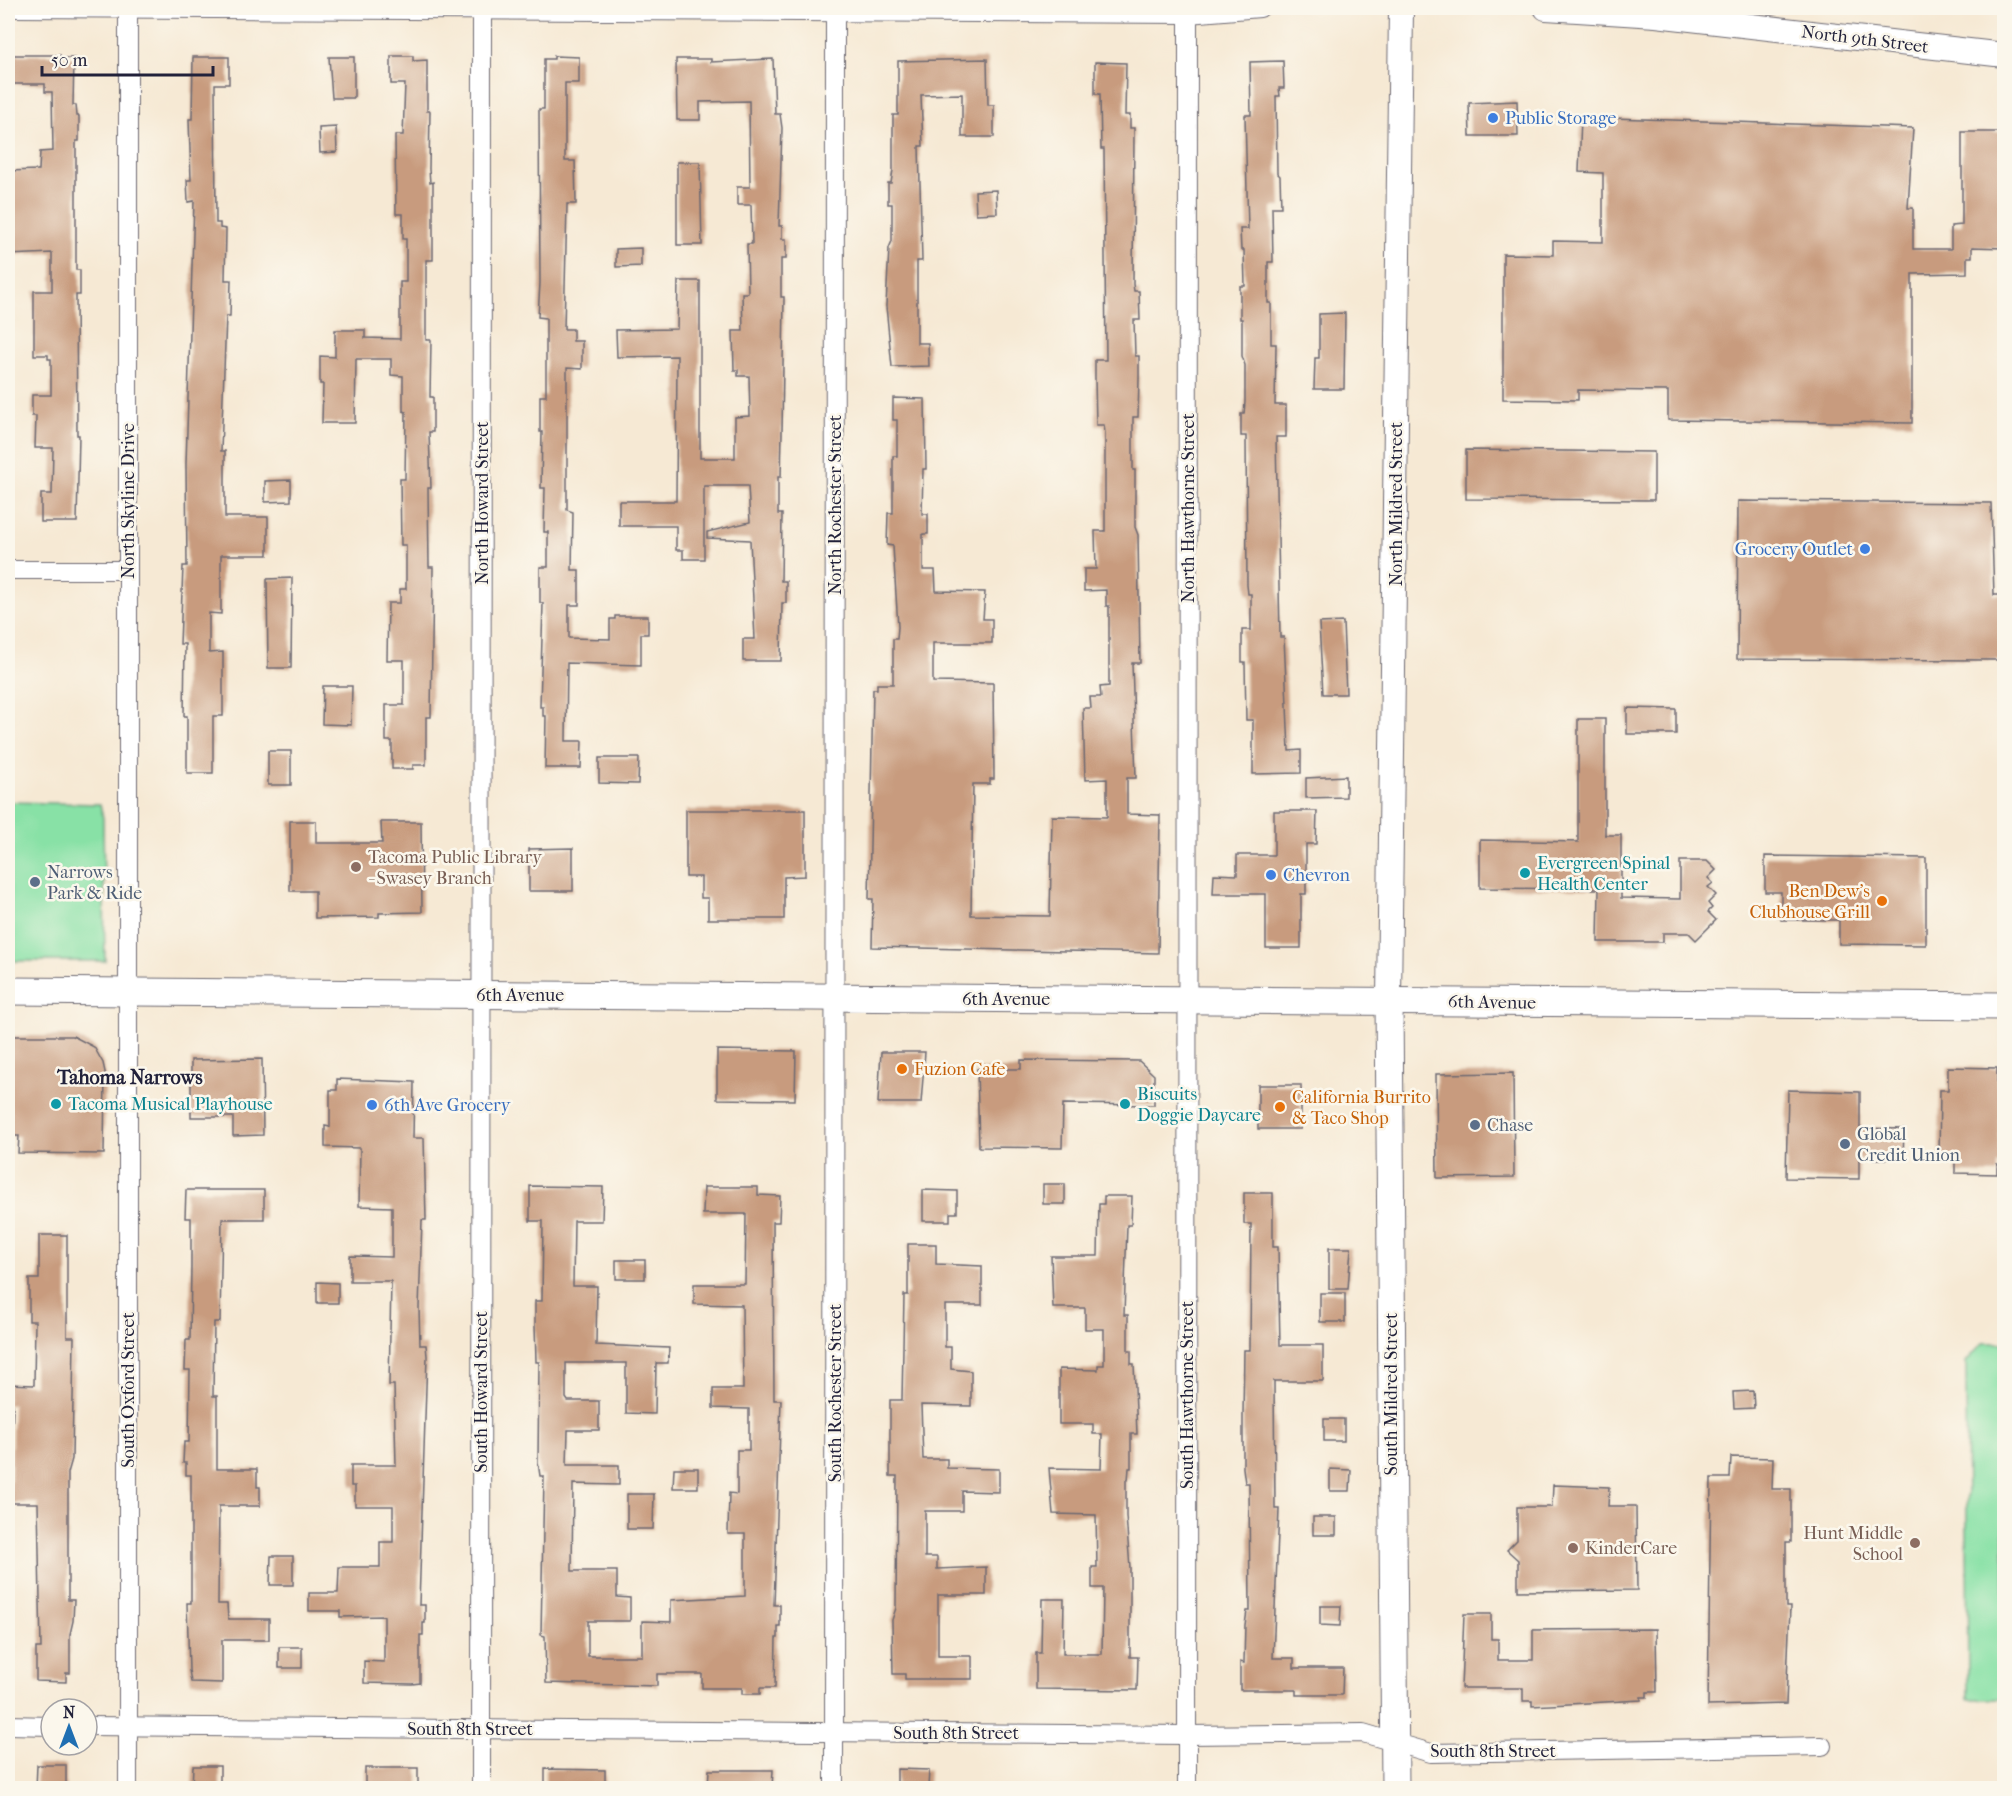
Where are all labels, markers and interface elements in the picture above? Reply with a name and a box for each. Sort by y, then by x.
street label: North 9th Street [1800,21,1930,58]
scale bar [42,39,213,77]
text: 50 m [51,50,88,71]
place label: Public Storage [1505,108,1617,129]
marker: Public Storage [1486,111,1500,125]
street label: North Hawthorne Street [1178,413,1199,603]
street label: North Rochester Street [825,414,846,595]
street label: North Howard Street [472,421,493,585]
street label: North Mildred Street [1386,421,1407,586]
street label: North Skyline Drive [118,423,139,579]
place label: Grocery Outlet [1735,539,1854,560]
marker: Grocery Outlet [1858,542,1872,556]
place label: Tacoma Public Library - Swasey Branch [368,847,543,889]
place label: Evergreen Spinal Health Center [1537,853,1670,895]
marker: Tacoma Public Library - Swasey Branch [349,860,363,874]
place label: Narrows Park & Ride [47,862,142,904]
place label: Chevron [1283,865,1350,886]
marker: Evergreen Spinal Health Center [1518,866,1532,880]
marker: Chevron [1264,868,1278,882]
marker: Narrows Park & Ride [28,875,42,889]
place label: Ben Dew's Clubhouse Grill [1749,881,1870,923]
marker: Ben Dew's Clubhouse Grill [1875,894,1889,908]
street label: 6th Avenue [476,985,564,1006]
street label: 6th Avenue [962,989,1050,1010]
street label: 6th Avenue [1448,991,1536,1014]
place label: Fuzion Cafe [914,1059,1005,1080]
marker: Fuzion Cafe [895,1062,909,1076]
district label: Tahoma Narrows [56,1066,203,1089]
place label: Biscuits Doggie Daycare [1137,1084,1261,1126]
place label: California Burrito & Taco Shop [1292,1087,1431,1129]
place label: Tacoma Musical Playhouse [68,1094,273,1115]
place label: 6th Ave Grocery [384,1095,512,1116]
marker: Tacoma Musical Playhouse [49,1097,63,1111]
marker: Biscuits Doggie Daycare [1118,1097,1132,1111]
marker: 6th Ave Grocery [365,1098,379,1112]
marker: California Burrito & Taco Shop [1273,1100,1287,1114]
place label: Chase [1487,1115,1533,1136]
marker: Chase [1468,1118,1482,1132]
place label: Global Credit Union [1857,1124,1960,1166]
marker: Global Credit Union [1838,1137,1852,1151]
street label: South Hawthorne Street [1177,1300,1198,1489]
street label: South Rochester Street [825,1303,846,1482]
street label: South Howard Street [471,1311,492,1473]
street label: South Oxford Street [118,1312,139,1468]
street label: South Mildred Street [1381,1312,1402,1475]
place label: Hunt Middle School [1803,1523,1903,1565]
marker: Hunt Middle School [1908,1536,1922,1550]
place label: KinderCare [1585,1538,1677,1559]
marker: KinderCare [1566,1541,1580,1555]
north arrow [39,1697,99,1757]
text: N [63,1703,76,1722]
street label: South 8th Street [407,1719,533,1740]
street label: South 8th Street [893,1723,1019,1744]
street label: South 8th Street [1430,1741,1556,1762]

